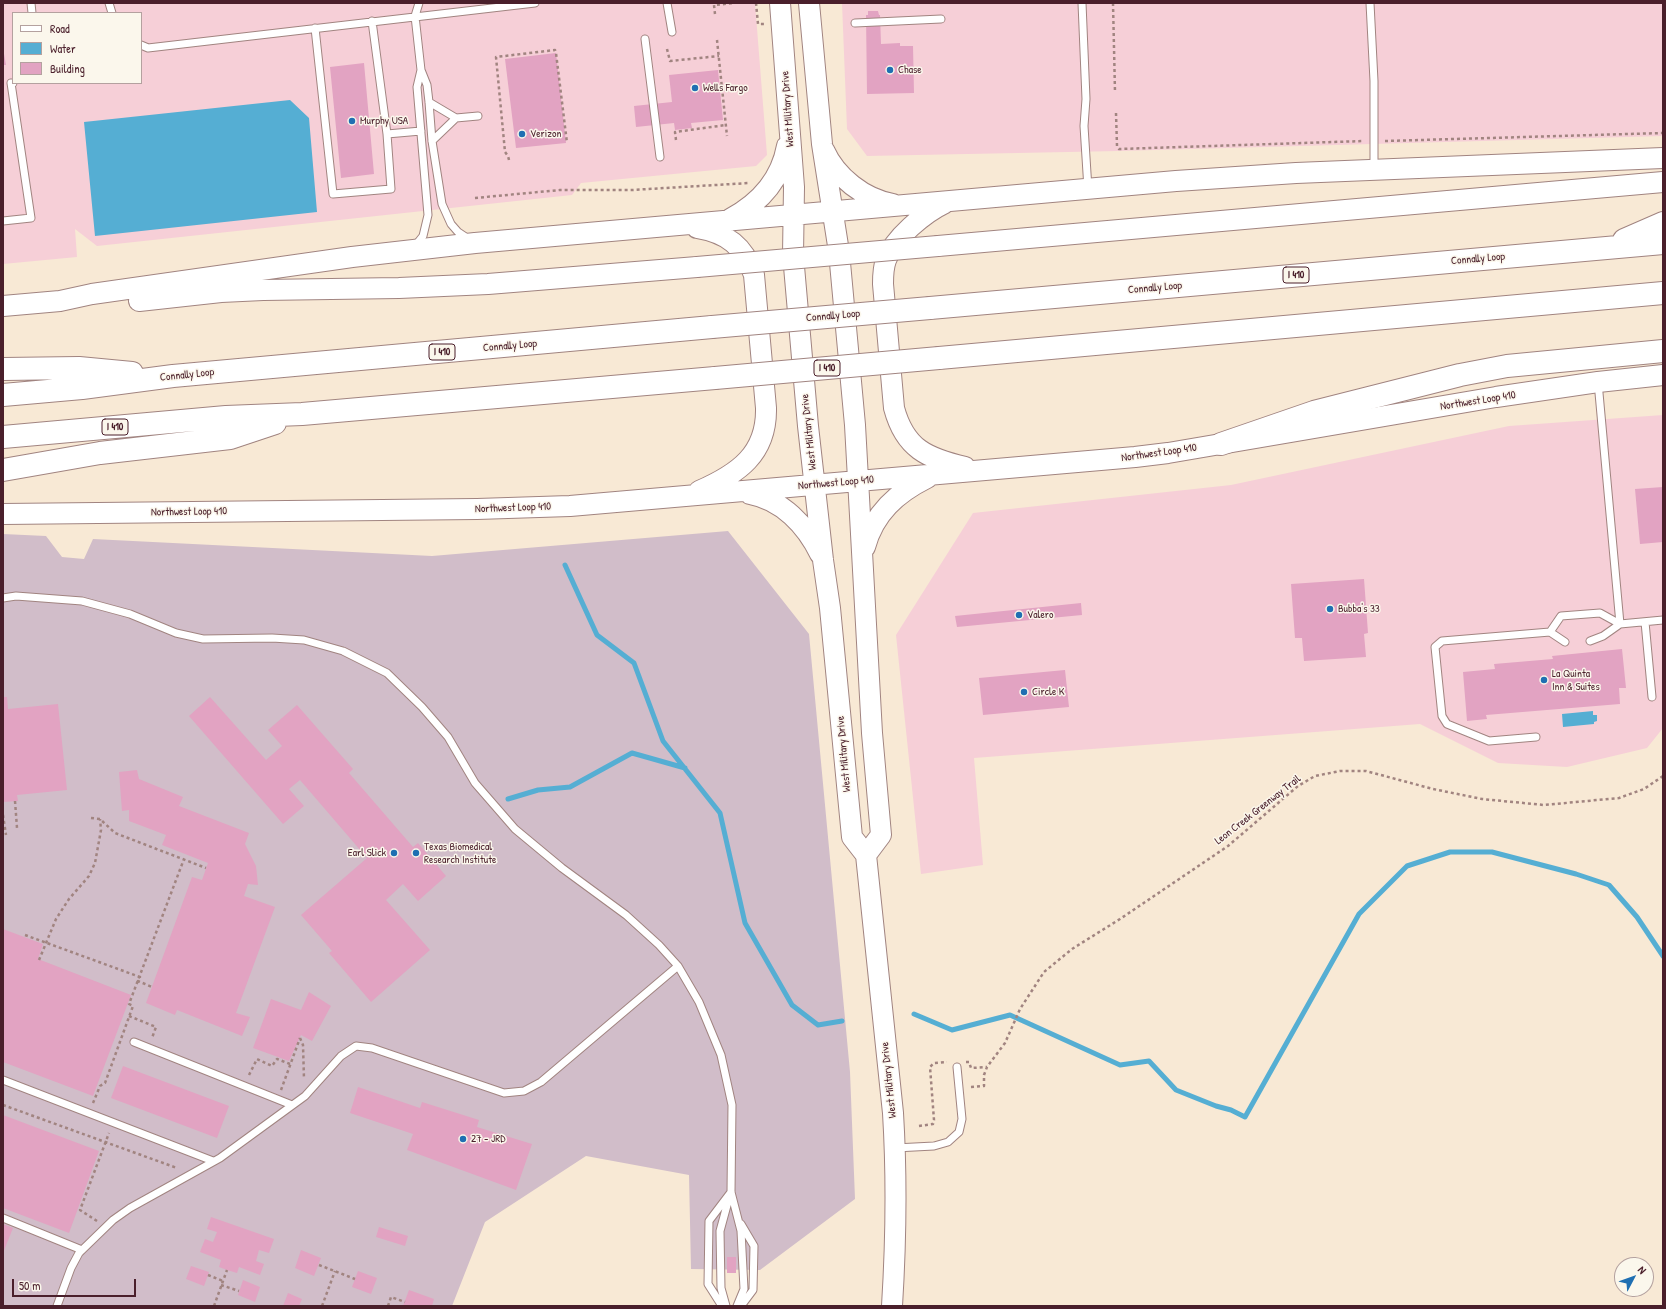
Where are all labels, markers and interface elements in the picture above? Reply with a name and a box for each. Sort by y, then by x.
legend [12,12,142,84]
text: Road [50,20,70,37]
text: Water [50,40,76,57]
text: Building [50,60,85,77]
place label: Chase [898,63,922,77]
marker: Chase [885,65,895,75]
street label: West Military Drive [779,70,797,148]
place label: Wells Fargo [703,81,748,95]
marker: Wells Fargo [690,83,700,93]
place label: Murphy USA [360,114,408,128]
marker: Murphy USA [347,116,357,126]
place label: Verizon [530,127,561,141]
marker: Verizon [517,129,527,139]
street label: Connally Loop [1450,250,1506,268]
road number: I 410 [1283,267,1309,283]
street label: Connally Loop [1127,279,1183,297]
street label: Connally Loop [805,307,861,325]
street label: Connally Loop [482,337,538,355]
road number: I 410 [429,344,455,360]
road number: I 410 [814,360,840,376]
street label: Connally Loop [159,366,215,384]
street label: Northwest Loop 410 [1439,389,1517,413]
street label: West Military Drive [798,393,820,471]
road number: I 410 [102,419,128,435]
street label: Northwest Loop 410 [1120,441,1198,465]
street label: Northwest Loop 410 [797,473,875,493]
street label: Northwest Loop 410 [475,500,551,516]
street label: Northwest Loop 410 [151,505,227,519]
place label: Bubba's 33 [1338,602,1380,616]
marker: Bubba's 33 [1325,604,1335,614]
place label: Valero [1027,608,1053,622]
marker: Valero [1014,610,1024,620]
place label: La Quinta Inn & Suites [1552,667,1600,693]
marker: La Quinta Inn & Suites [1539,675,1549,685]
place label: Circle K [1032,685,1065,699]
marker: Circle K [1019,687,1029,697]
street label: West Military Drive [834,715,854,793]
street label: Leon Creek Greenway Trail [1212,772,1304,848]
place label: Texas Biomedical Research Institute [424,840,496,866]
place label: Earl Slick [348,846,386,860]
marker: Earl Slick [389,848,399,858]
marker: Texas Biomedical Research Institute [411,848,421,858]
street label: West Military Drive [878,1041,900,1119]
place label: 27 - JRD [471,1132,505,1146]
marker: 27 - JRD [458,1134,468,1144]
north arrow [1614,1257,1654,1297]
text: N [1635,1263,1650,1277]
scale bar [14,1271,138,1297]
text: 50 m [19,1277,40,1294]

